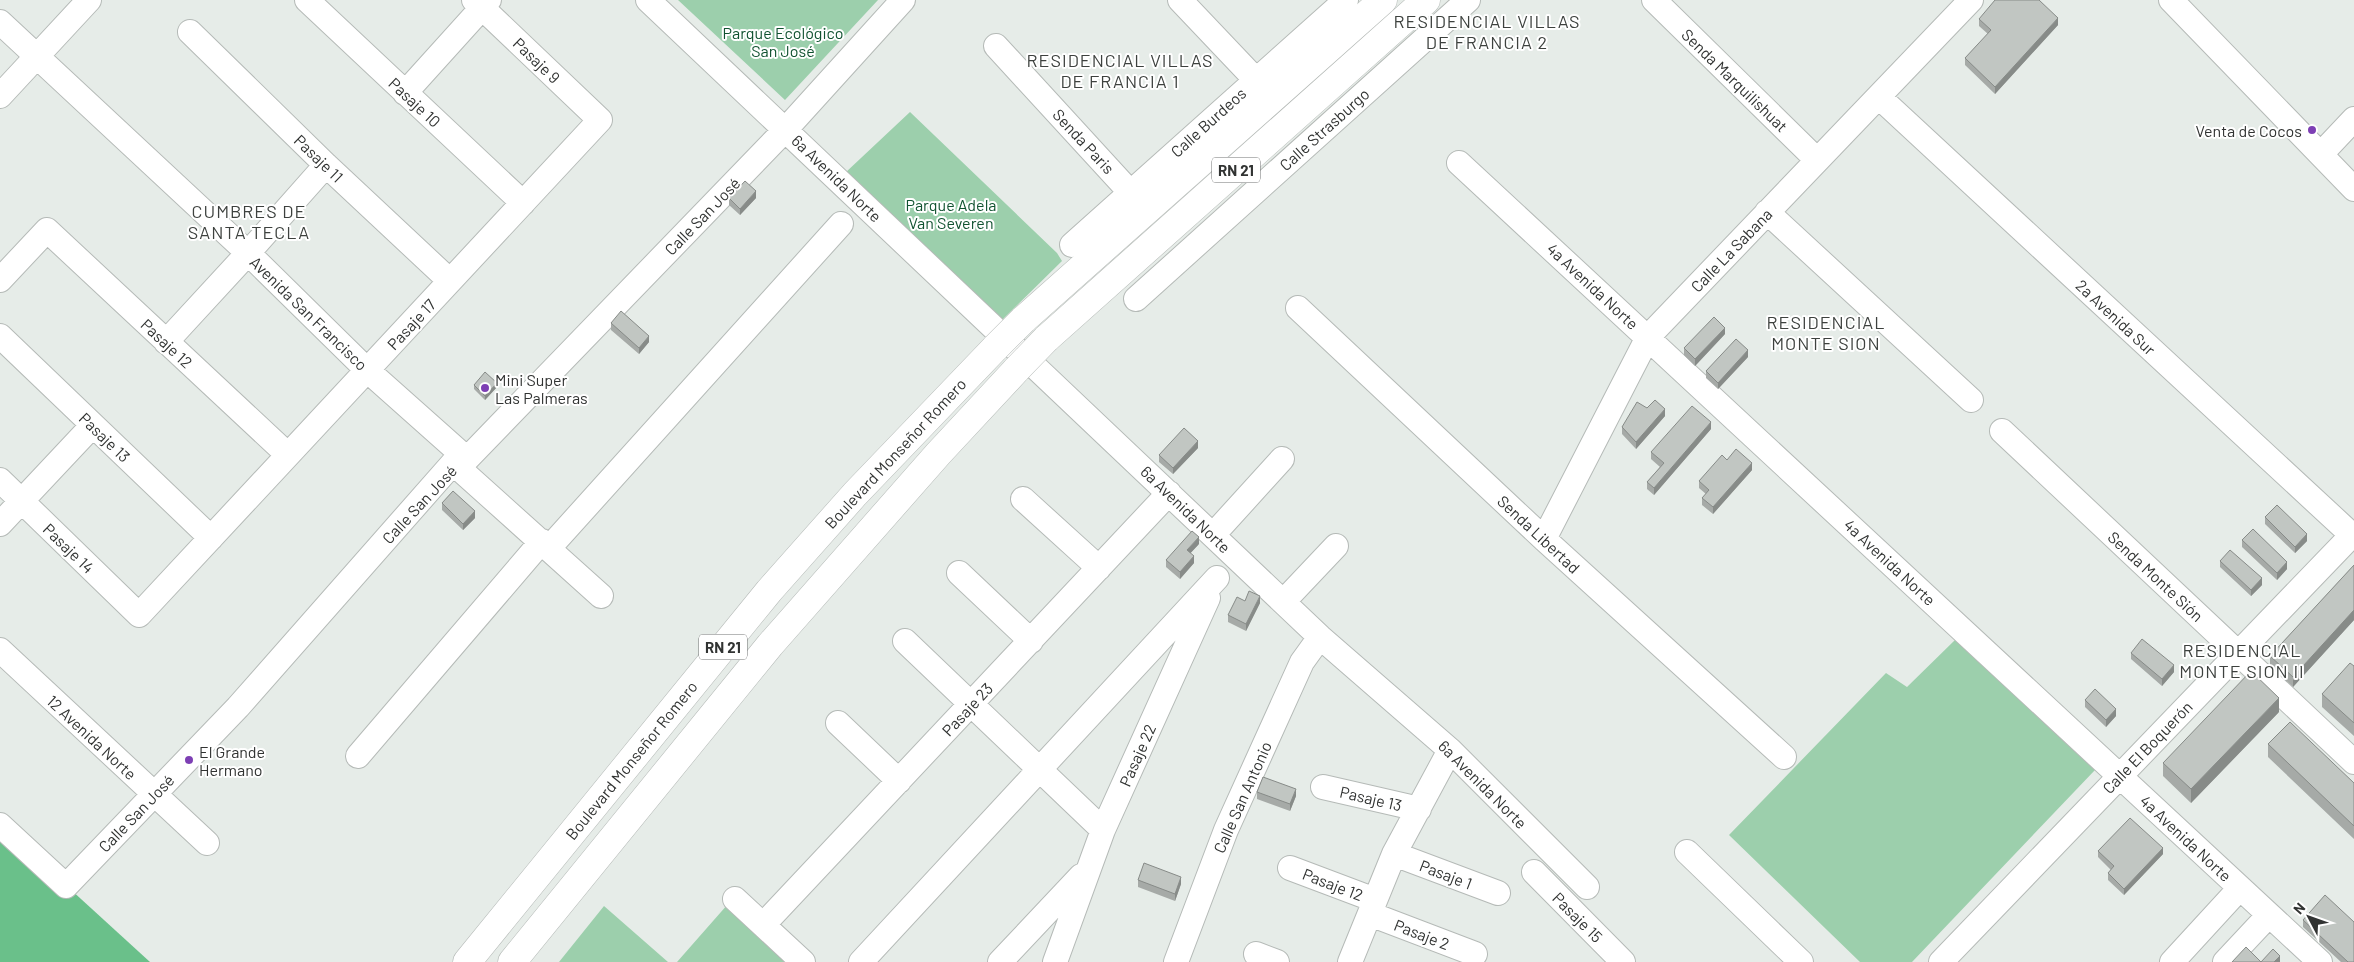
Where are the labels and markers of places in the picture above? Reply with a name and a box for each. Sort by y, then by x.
place label: Venta de Cocos [2195,121,2302,140]
marker: Venta de Cocos [2306,124,2318,136]
place label: Mini Super Las Palmeras [495,370,588,407]
marker: Mini Super Las Palmeras [479,382,491,394]
place label: El Grande Hermano [199,742,265,779]
marker: El Grande Hermano [183,754,195,766]

